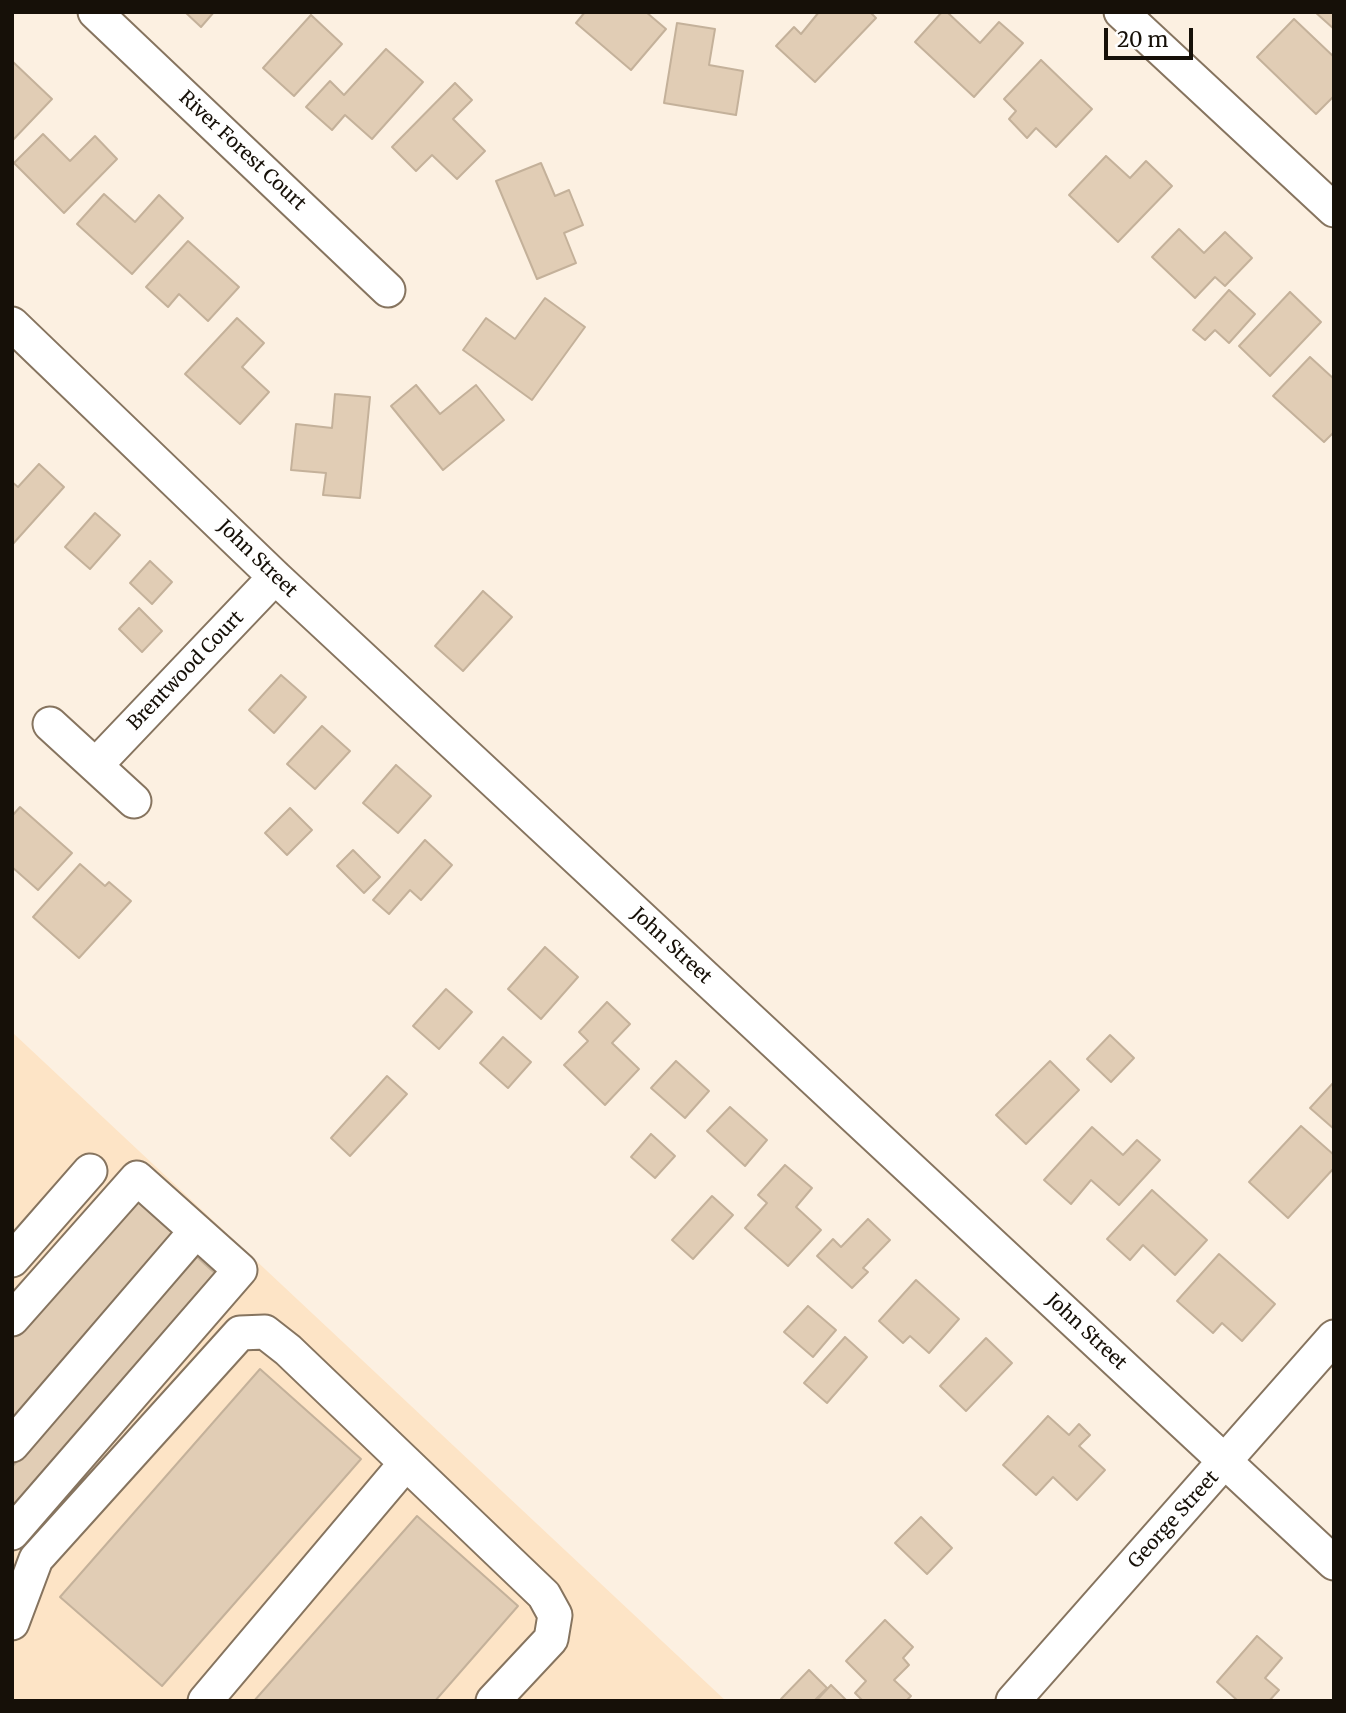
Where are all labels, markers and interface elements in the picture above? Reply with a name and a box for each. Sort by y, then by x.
scale bar [1108,14,1197,58]
text: 20 m [1117,26,1168,53]
street label: River Forest Court [174,86,310,216]
street label: John Street [213,516,301,602]
street label: Brentwood Court [123,607,249,735]
street label: John Street [626,903,716,989]
street label: John Street [1041,1289,1131,1375]
street label: George Street [1124,1466,1224,1574]

